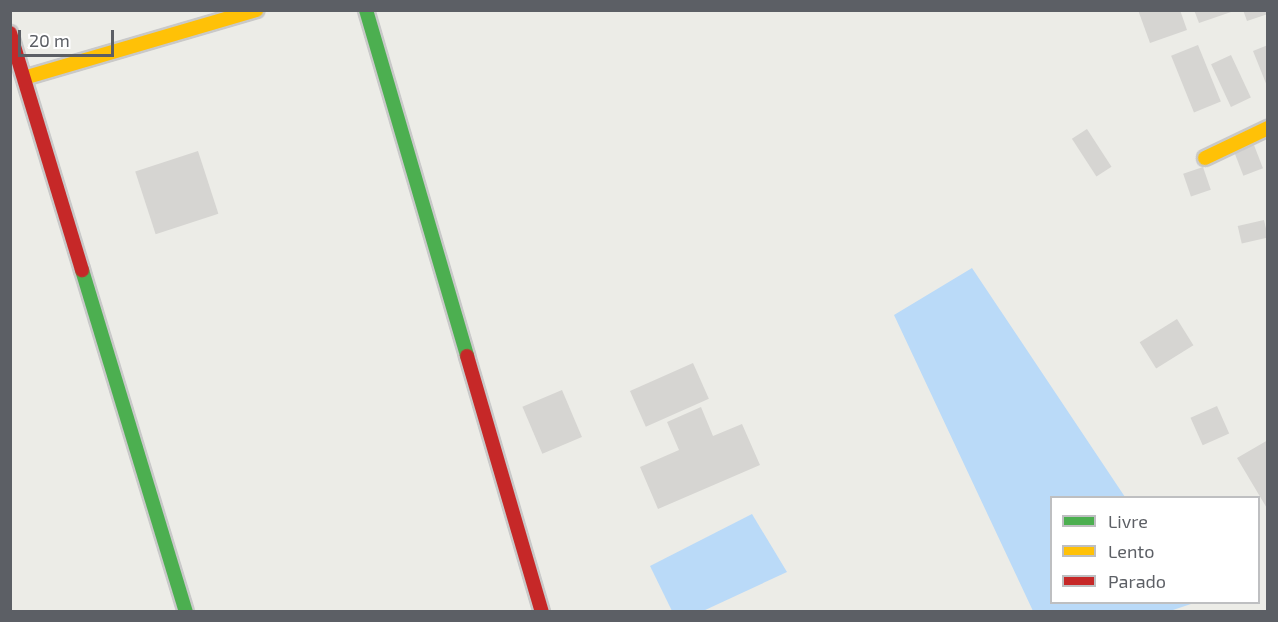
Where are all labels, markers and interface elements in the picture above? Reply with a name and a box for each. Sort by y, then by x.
scale bar [21,18,117,56]
text: 20 m [29,29,70,51]
legend [1050,496,1260,604]
text: Livre [1108,510,1148,532]
text: Lento [1108,540,1154,562]
text: Parado [1108,570,1166,592]

